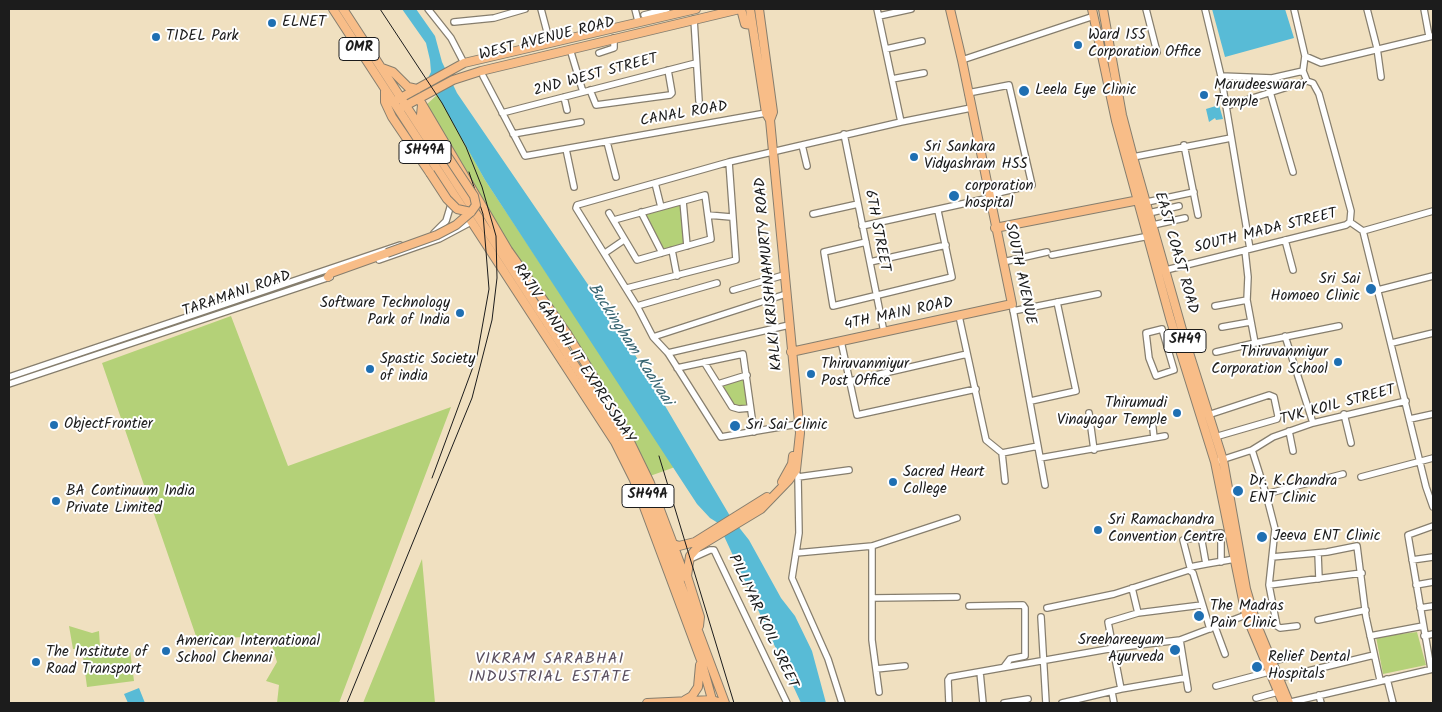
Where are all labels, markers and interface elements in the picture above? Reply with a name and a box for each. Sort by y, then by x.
place label: ELNET [282,14,326,32]
street label: WEST AVENUE ROAD [477,14,617,66]
marker: ELNET [266,17,278,29]
place label: Ward 155 Corporation Office [1088,27,1201,62]
place label: TIDEL Park [166,28,239,46]
marker: TIDEL Park [150,31,162,43]
road number: OMR [339,38,379,61]
marker: Ward 155 Corporation Office [1072,39,1084,51]
street label: 2ND WEST STREET [532,51,660,101]
place label: Marudeeswarar Temple [1214,77,1307,112]
place label: Leela Eye Clinic [1035,82,1136,100]
marker: Leela Eye Clinic [1017,84,1031,98]
marker: Marudeeswarar Temple [1198,89,1210,101]
street label: CANAL ROAD [639,98,729,132]
place label: Sri Sankara Vidyashram HSS [924,139,1027,174]
road number: SH49A [399,140,451,163]
marker: Sri Sankara Vidyashram HSS [908,151,920,163]
street label: KALKI KRISHNAMURTY ROAD [753,176,787,372]
place label: corporation hospital [965,178,1034,213]
street label: 6TH STREET [859,189,893,273]
marker: corporation hospital [947,189,961,203]
street label: EAST COAST ROAD [1149,190,1201,316]
street label: SOUTH MADA STREET [1193,206,1339,258]
street label: SOUTH AVENUE [999,221,1039,327]
street label: RAJIV GANDHI IT EXPRESSWAY [508,261,638,447]
street label: TARAMANI ROAD [180,268,294,322]
place label: Sri Sai Homoeo Clinic [1270,271,1360,306]
water label: Buckingham Kaalvaai [582,280,676,410]
marker: Sri Sai Homoeo Clinic [1364,282,1378,296]
place label: Software Technology Park of India [320,295,450,330]
street label: 4TH MAIN ROAD [843,295,955,335]
marker: Software Technology Park of India [454,307,466,319]
road number: SH49 [1164,330,1206,352]
place label: Thiruvanmiyur Corporation School [1211,344,1328,379]
place label: Spastic Society of india [380,351,475,386]
place label: Thiruvanmiyur Post Office [821,356,909,391]
marker: Thiruvanmiyur Corporation School [1332,356,1344,368]
marker: Spastic Society of india [364,363,376,375]
marker: Thiruvanmiyur Post Office [805,368,817,380]
street label: TVK KOIL STREET [1279,382,1397,430]
place label: Thirumudi Vinayagar Temple [1057,395,1167,430]
marker: Thirumudi Vinayagar Temple [1171,407,1183,419]
place label: ObjectFrontier [64,416,153,434]
place label: Sri Sai Clinic [746,417,828,435]
marker: ObjectFrontier [48,419,60,431]
marker: Sri Sai Clinic [728,419,742,433]
place label: Sacred Heart College [903,464,984,499]
place label: Dr. K.Chandra ENT Clinic [1249,473,1337,508]
marker: Sacred Heart College [887,476,899,488]
place label: BA Continuum India Private Limited [66,483,195,518]
road number: SH49A [622,484,674,508]
marker: Dr. K.Chandra ENT Clinic [1231,484,1245,498]
marker: BA Continuum India Private Limited [50,495,62,507]
place label: Sri Ramachandra Convention Centre [1108,512,1224,547]
marker: Sri Ramachandra Convention Centre [1092,524,1104,536]
place label: Jeeva ENT Clinic [1273,528,1380,546]
marker: Jeeva ENT Clinic [1255,530,1269,544]
street label: PILLIYAR KOIL SREET [723,552,801,692]
place label: The Madras Pain Clinic [1210,598,1284,633]
marker: The Madras Pain Clinic [1192,609,1206,623]
place label: Sreehareeyam Ayurveda [1078,632,1164,667]
place label: American International School Chennai [176,633,320,668]
marker: Sreehareeyam Ayurveda [1168,643,1182,657]
place label: The Institute of Road Transport [46,644,147,679]
marker: American International School Chennai [160,645,172,657]
place label: Relief Dental Hospitals [1268,649,1350,684]
district label: VIKRAM SARABHAI INDUSTRIAL ESTATE [466,650,634,688]
marker: The Institute of Road Transport [30,656,42,668]
marker: Relief Dental Hospitals [1250,660,1264,674]

